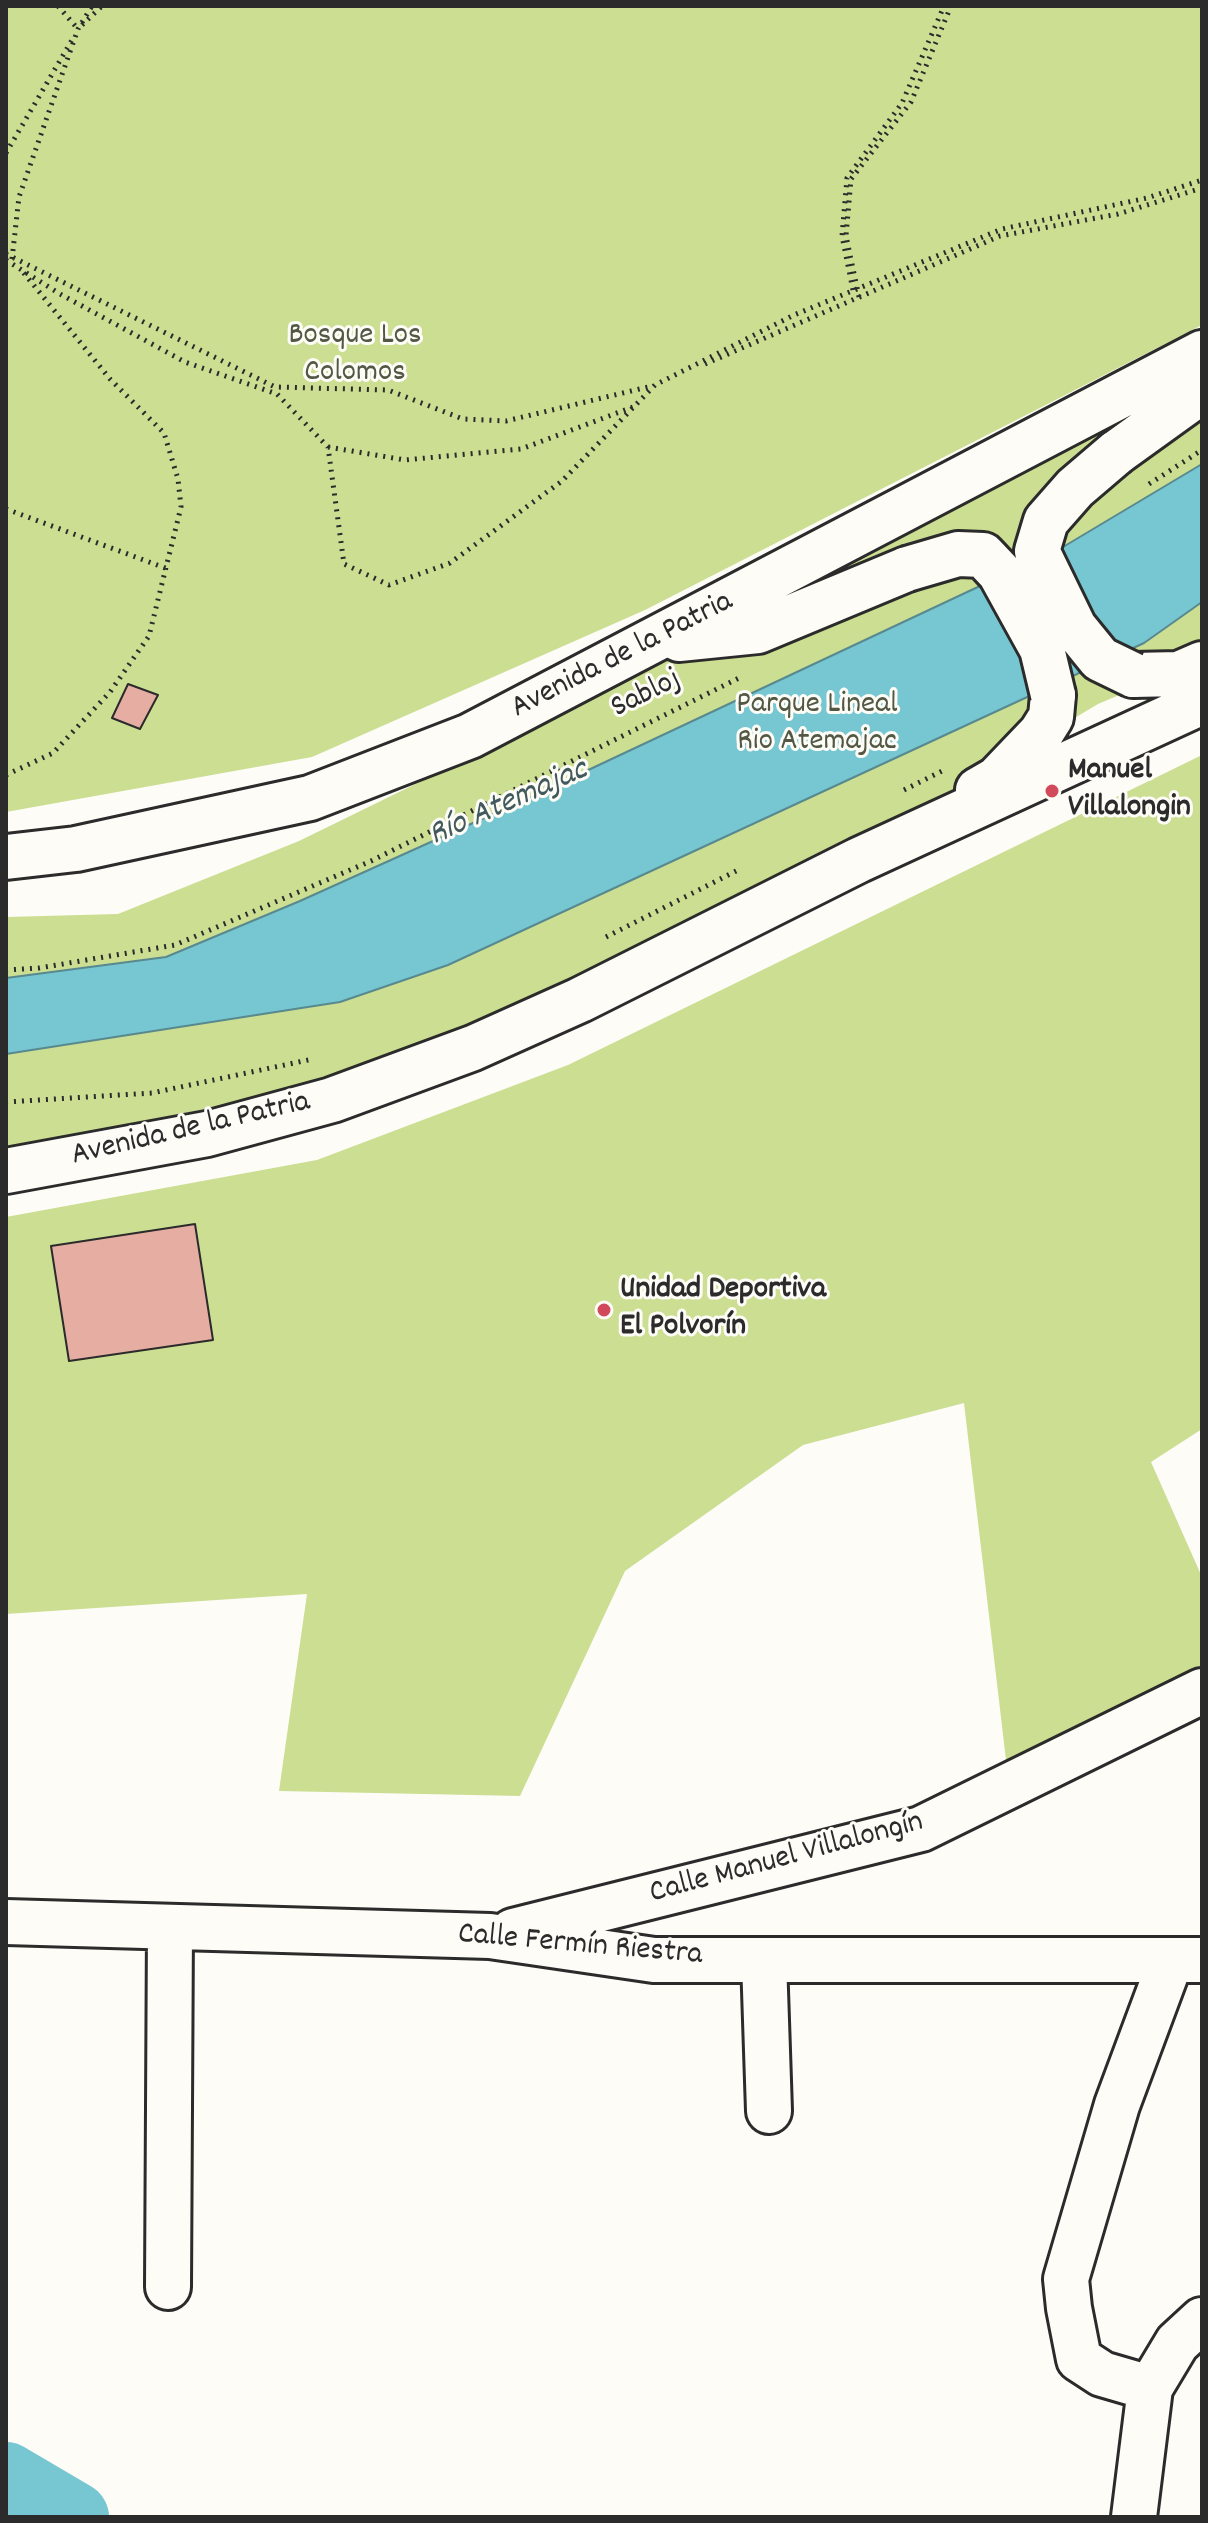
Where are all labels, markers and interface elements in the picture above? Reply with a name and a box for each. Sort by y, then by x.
park label: Bosque Los Colomos [288,319,422,394]
street label: Avenida de la Patria [506,585,740,729]
street label: Sabloj [606,663,688,729]
park label: Parque Lineal Rio Atemajac [736,688,898,763]
water label: Río Atemajac [423,752,595,858]
place label: Manuel Villalongin [1068,754,1191,829]
marker: Manuel Villalongin [1043,782,1061,800]
street label: Avenida de la Patria [68,1085,314,1177]
place label: Unidad Deportiva El Polvorín [620,1273,826,1348]
marker: Unidad Deportiva El Polvorín [595,1301,613,1319]
street label: Calle Manuel Villalongín [646,1805,928,1915]
street label: Calle Fermín Riestra [456,1917,704,1977]

